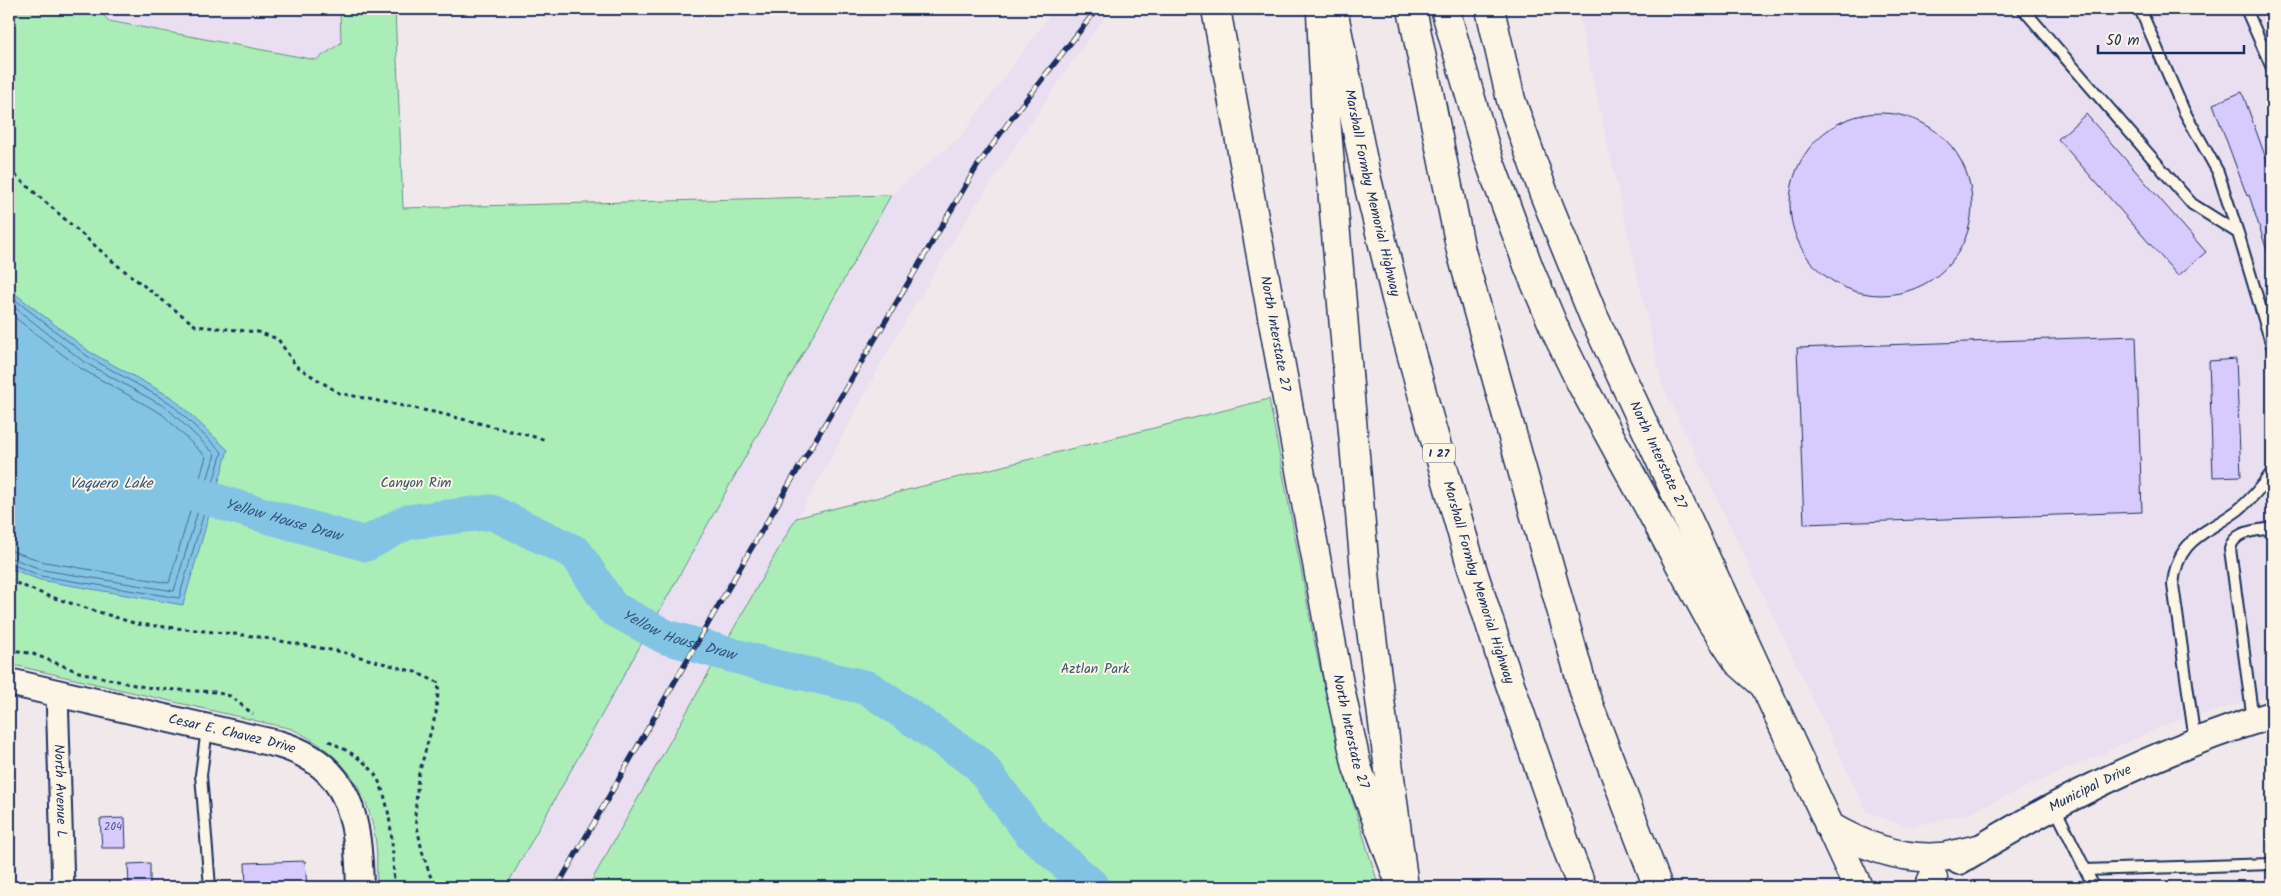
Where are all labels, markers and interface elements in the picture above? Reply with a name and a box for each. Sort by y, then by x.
scale bar [2098,22,2245,54]
text: 50 m [2106,29,2140,53]
street label: Marshall Formby Memorial Highway [1338,87,1406,299]
street label: North Interstate 27 [1254,274,1297,394]
street label: North Interstate 27 [1623,397,1693,513]
road number: I 27 [1423,443,1455,462]
water label: Vaquero Lake [70,472,154,496]
park label: Canyon Rim [380,472,452,494]
street label: Marshall Formby Memorial Highway [1436,478,1520,688]
water label: Yellow House Draw [222,492,347,549]
water label: Yellow House Draw [617,603,740,668]
park label: Aztlan Park [1061,658,1130,680]
street label: North Interstate 27 [1326,672,1375,792]
street label: Cesar E. Chavez Drive [166,708,300,760]
street label: North Avenue L [48,744,72,838]
street label: Municipal Drive [2045,759,2136,818]
house number: 204 [104,818,122,836]

